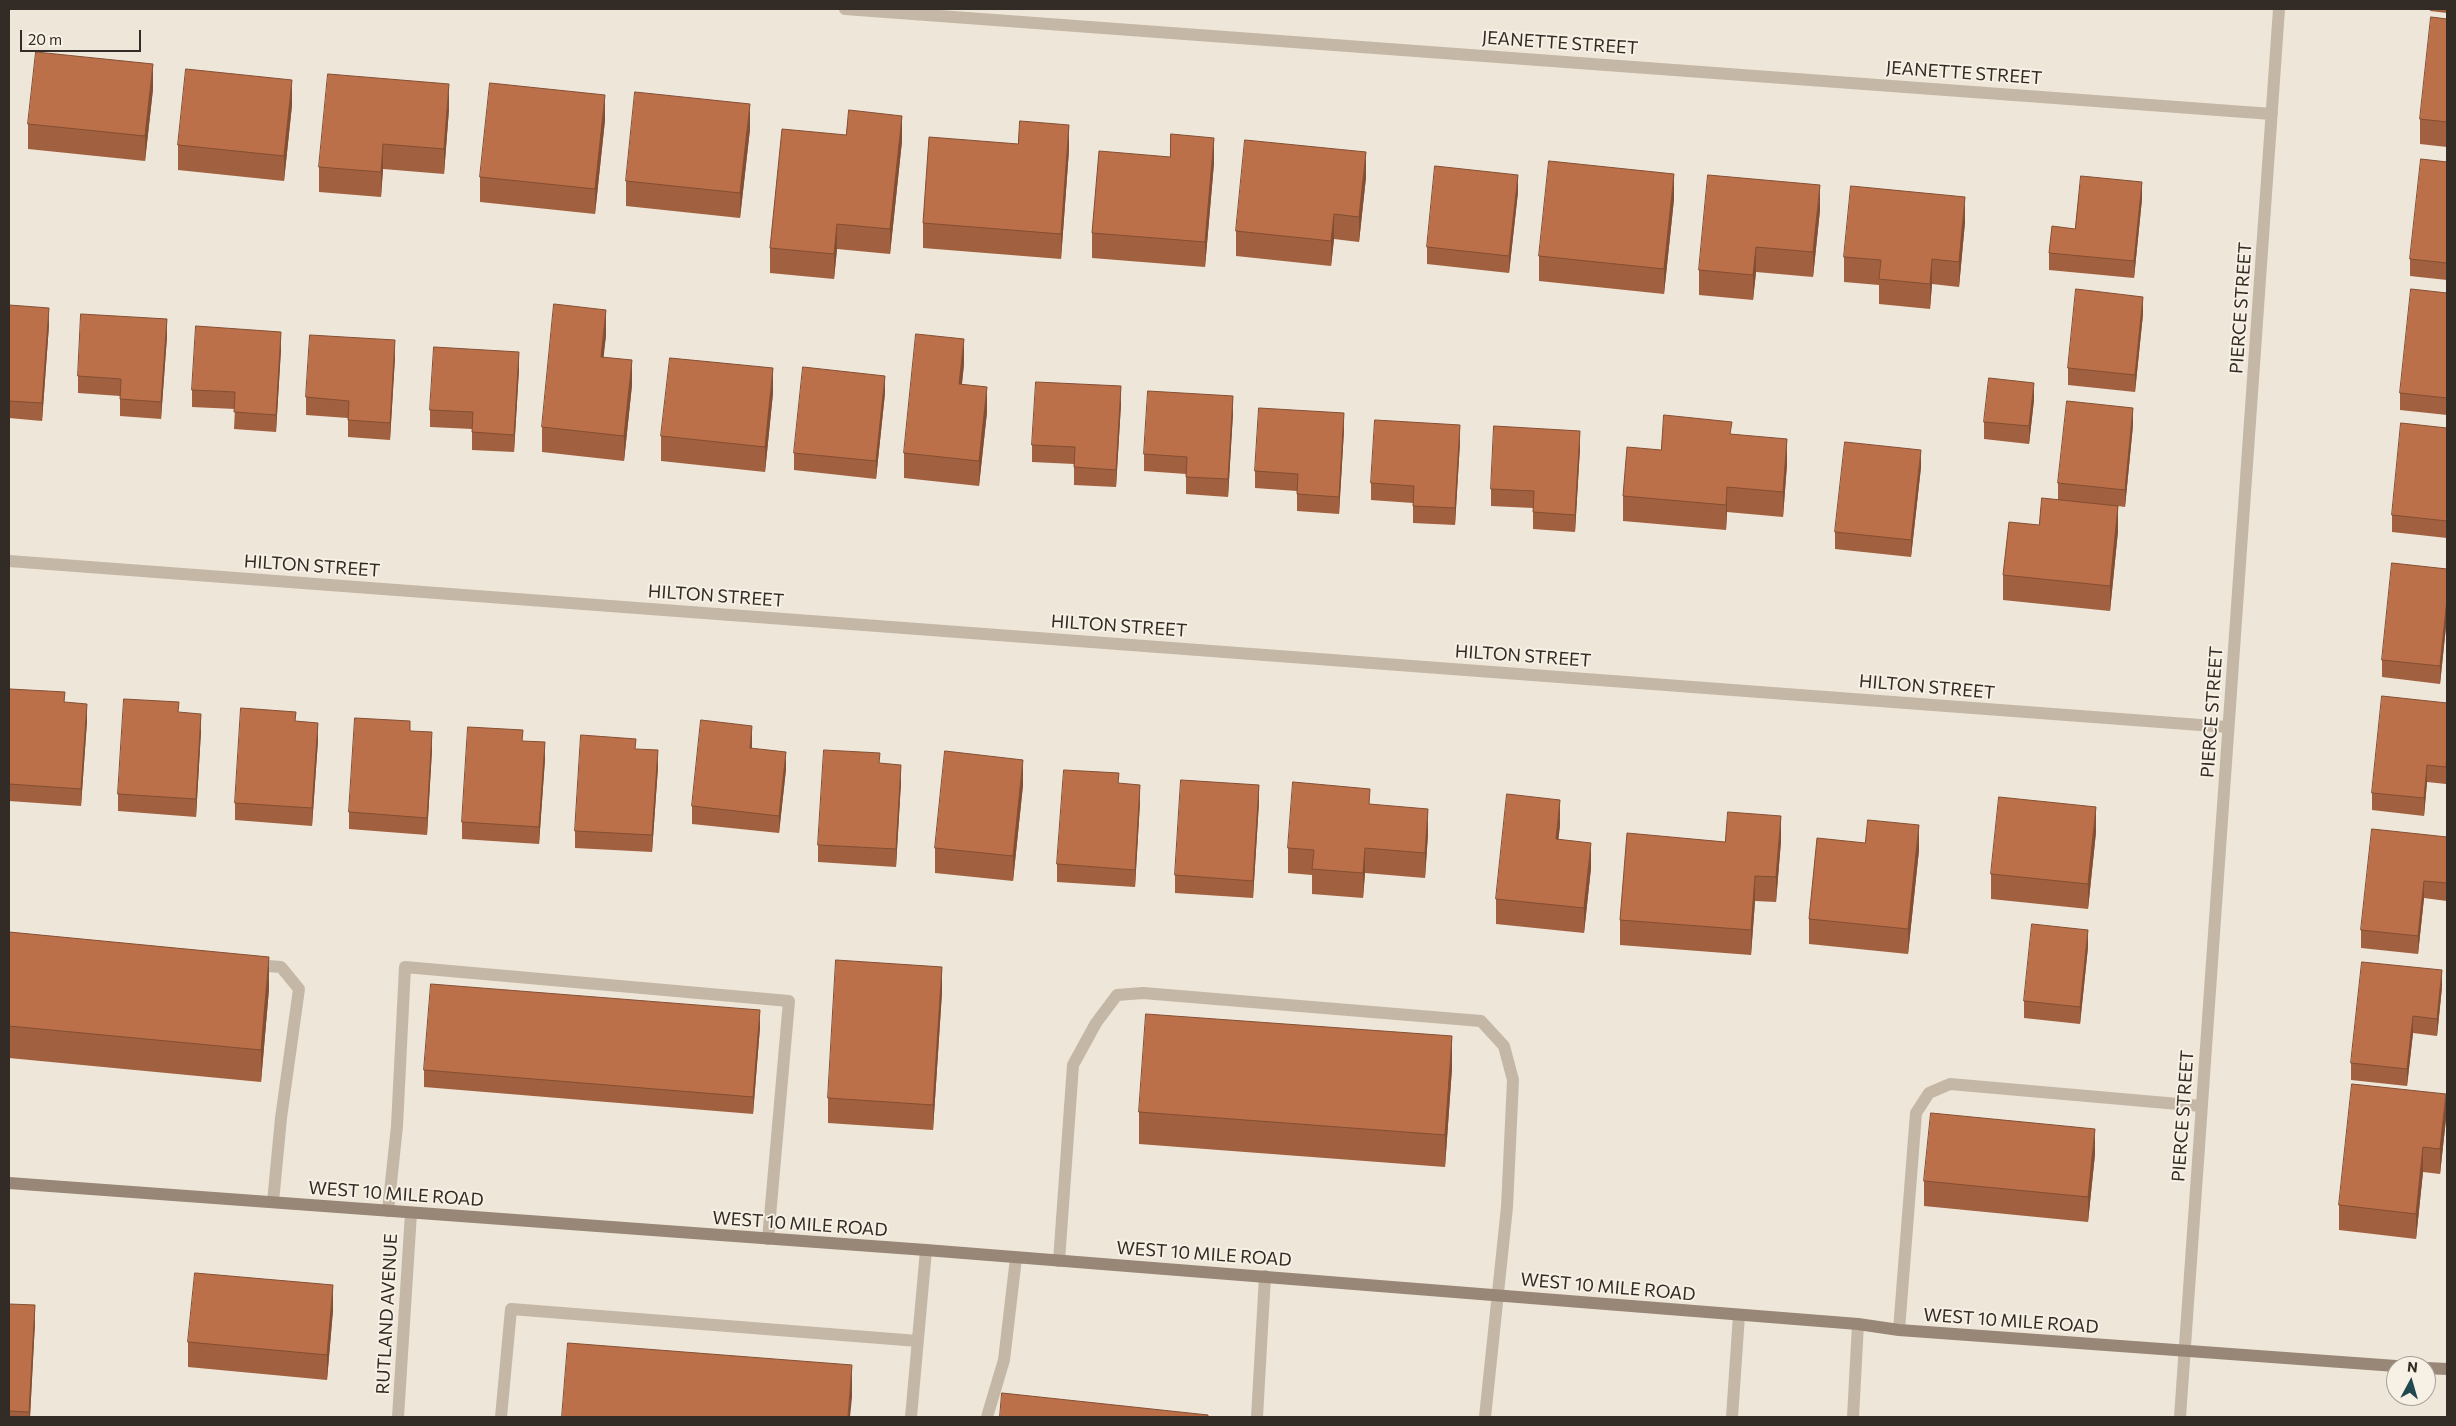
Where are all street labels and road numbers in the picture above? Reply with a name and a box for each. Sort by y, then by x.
street label: JEANETTE STREET [1481,27,1639,59]
street label: JEANETTE STREET [1885,57,2043,89]
street label: PIERCE STREET [2226,241,2256,375]
street label: HILTON STREET [243,550,381,582]
street label: HILTON STREET [647,580,785,612]
street label: HILTON STREET [1050,610,1188,642]
street label: HILTON STREET [1454,640,1592,672]
street label: PIERCE STREET [2197,645,2227,779]
street label: HILTON STREET [1858,670,1996,704]
street label: PIERCE STREET [2168,1049,2198,1183]
street label: WEST 10 MILE ROAD [308,1177,484,1211]
street label: WEST 10 MILE ROAD [712,1207,888,1241]
street label: RUTLAND AVENUE [372,1233,402,1395]
street label: WEST 10 MILE ROAD [1116,1237,1292,1271]
street label: WEST 10 MILE ROAD [1520,1269,1696,1305]
street label: WEST 10 MILE ROAD [1923,1304,2099,1338]

